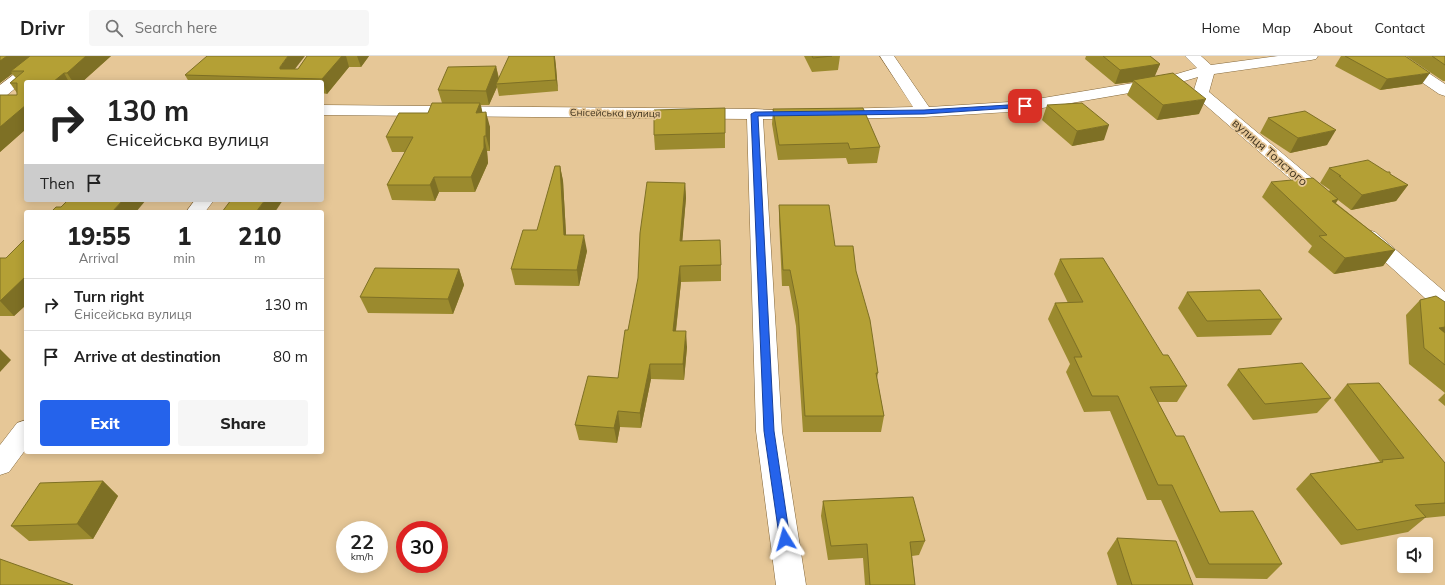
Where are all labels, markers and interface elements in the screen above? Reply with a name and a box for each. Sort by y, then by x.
search box [89,10,369,46]
text: Drivr [20,16,65,40]
icon: search [103,17,125,39]
text: Search here [135,18,217,37]
text: Home [1201,19,1240,37]
text: Map [1262,19,1291,37]
text: About [1313,19,1353,37]
text: Contact [1375,19,1425,37]
pin [1008,89,1042,123]
text: 130 m [106,93,189,128]
icon: arrive [1014,95,1036,117]
icon: right [40,96,92,148]
street label: Єнісейська вулиця [570,106,660,120]
street label: вулиця Толстого [1229,115,1311,189]
text: Єнісейська вулиця [106,128,269,151]
icon: arrive [83,172,105,194]
text: Then [40,174,75,193]
text: 19:55 [67,221,131,251]
text: 1 [177,221,192,251]
text: 210 [238,221,281,251]
text: Arrival [79,250,119,266]
text: min [173,250,195,266]
text: m [254,250,265,266]
text: Turn right [74,287,144,306]
icon: right [40,294,62,316]
text: 130 m [264,295,308,314]
text: Єнісейська вулиця [74,306,192,322]
icon: arrive [40,346,62,368]
text: Arrive at destination [74,347,221,366]
text: 80 m [273,347,308,366]
button: Exit [40,400,170,446]
button: Share [178,400,308,446]
position arrow [764,518,806,560]
speed limit sign: 30 [396,521,448,573]
text: 22 [350,529,374,554]
map controls [1397,537,1433,573]
button: sound [1397,537,1433,573]
text: km/h [351,550,373,563]

